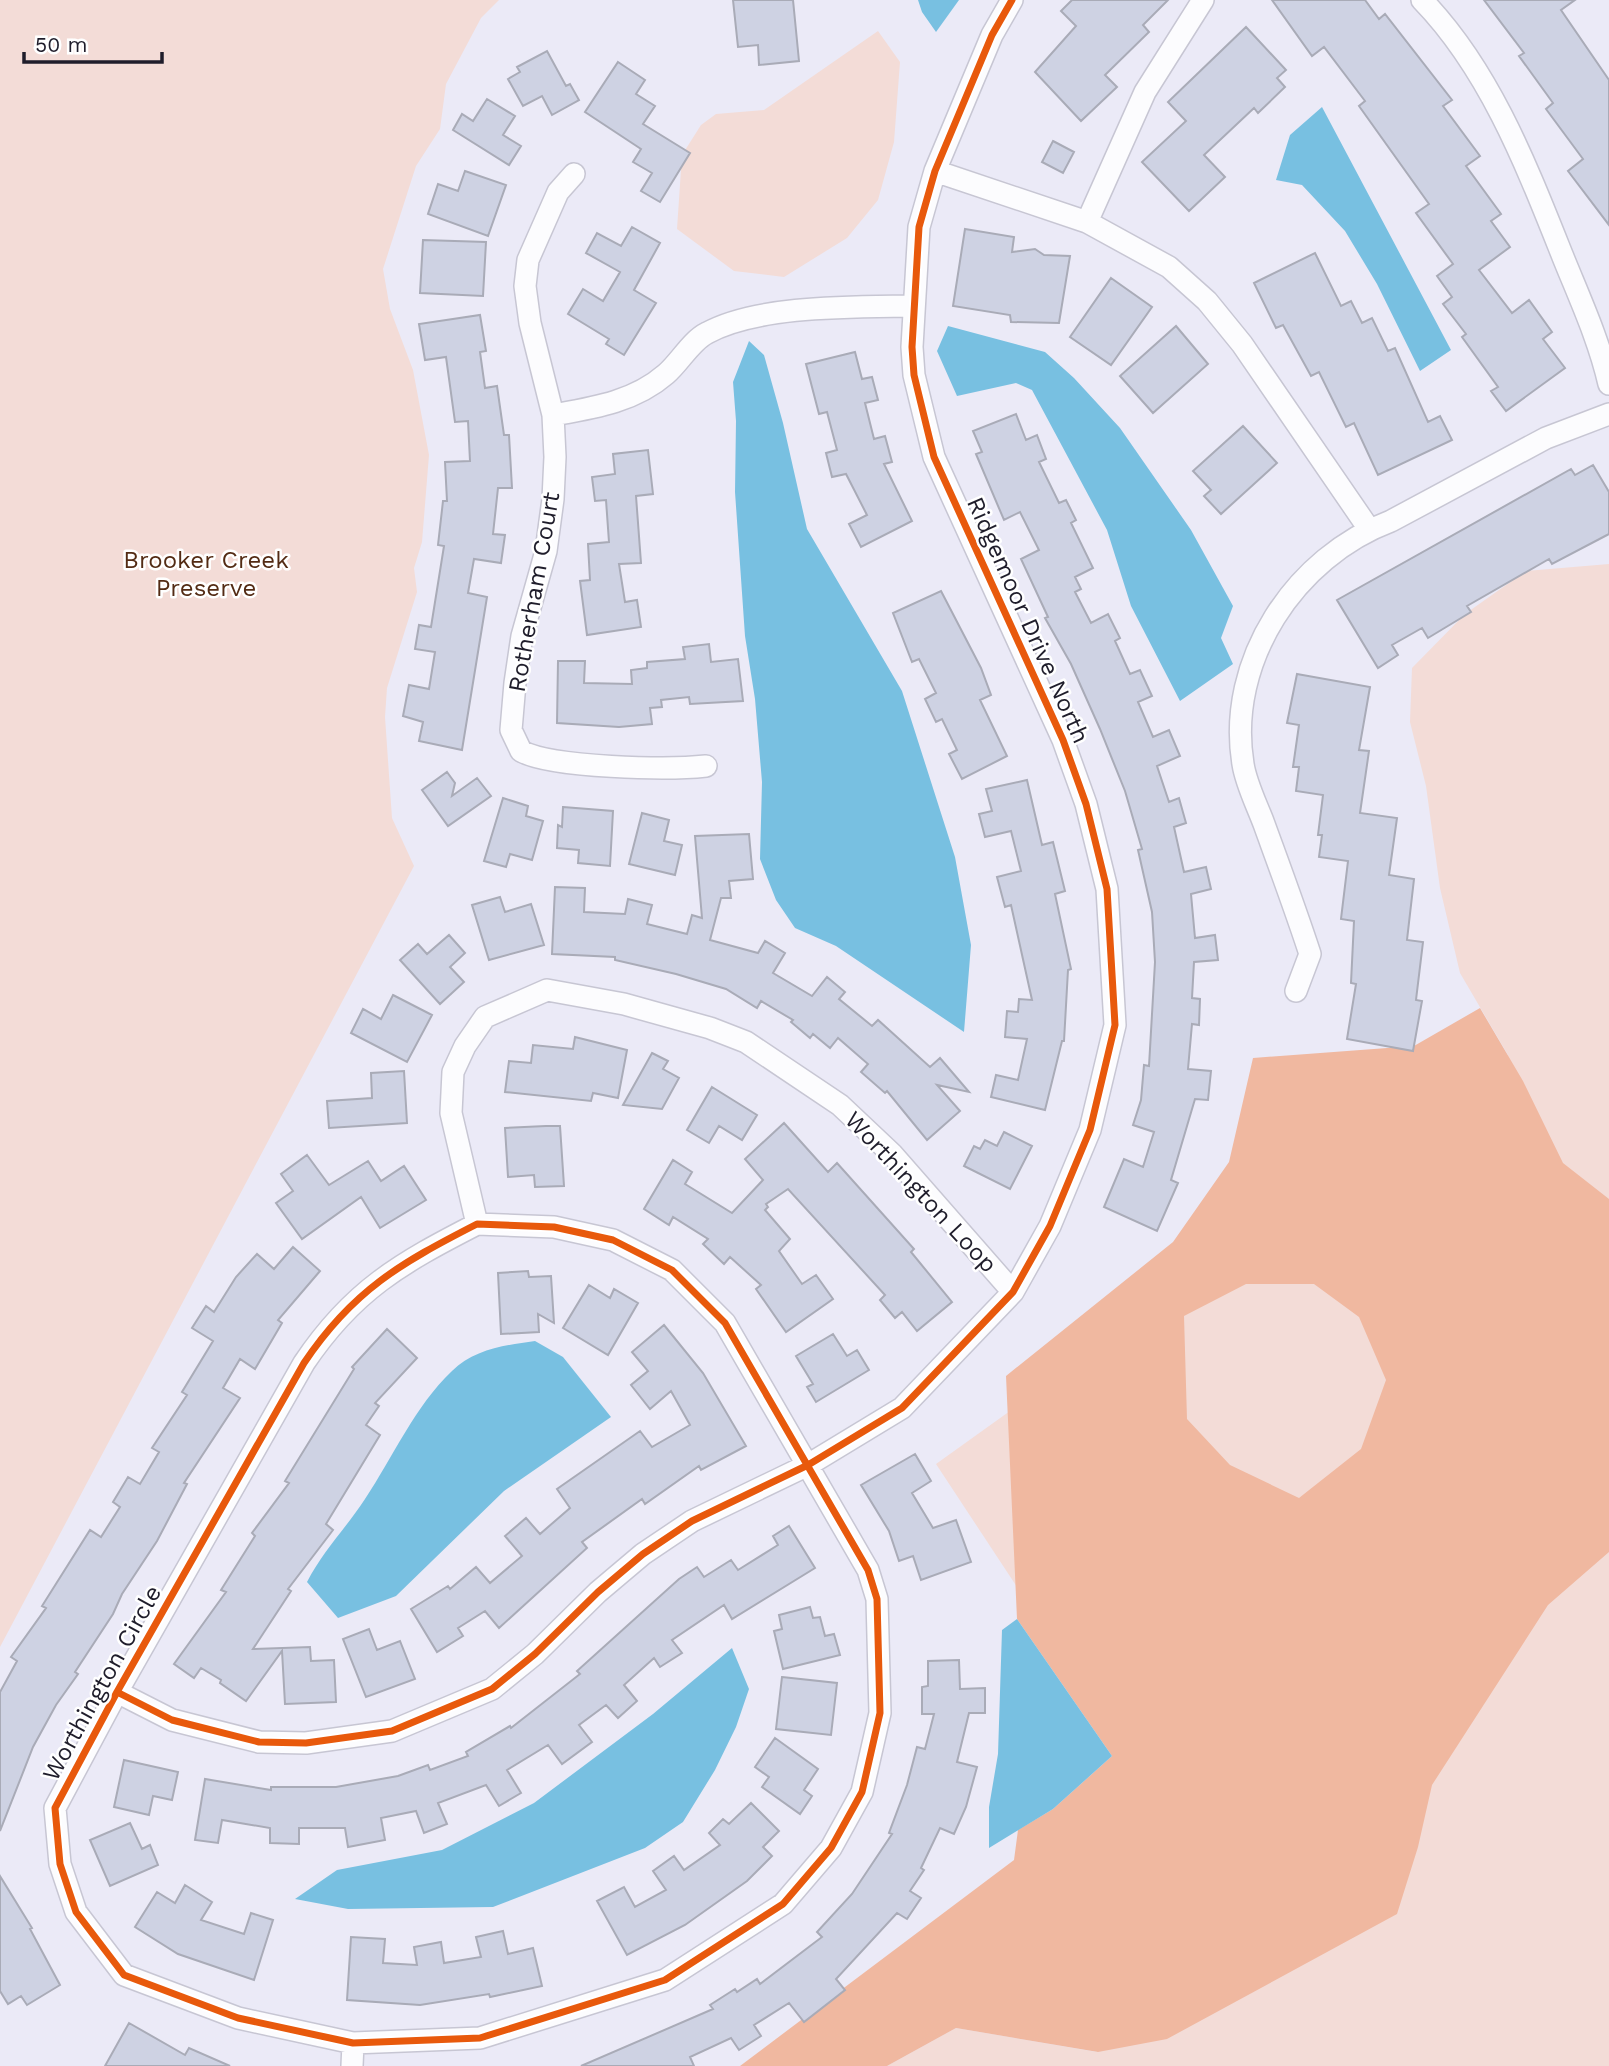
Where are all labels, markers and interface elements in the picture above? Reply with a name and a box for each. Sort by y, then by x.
scale bar [24,21,163,65]
text: 50 m [35,32,87,57]
street label: Rotherham Court [503,490,565,694]
street label: Ridgemoor Drive North [961,492,1095,748]
park label: Brooker Creek Preserve [123,546,289,602]
street label: Worthington Loop [839,1106,1003,1278]
street label: Worthington Circle [37,1580,167,1786]

